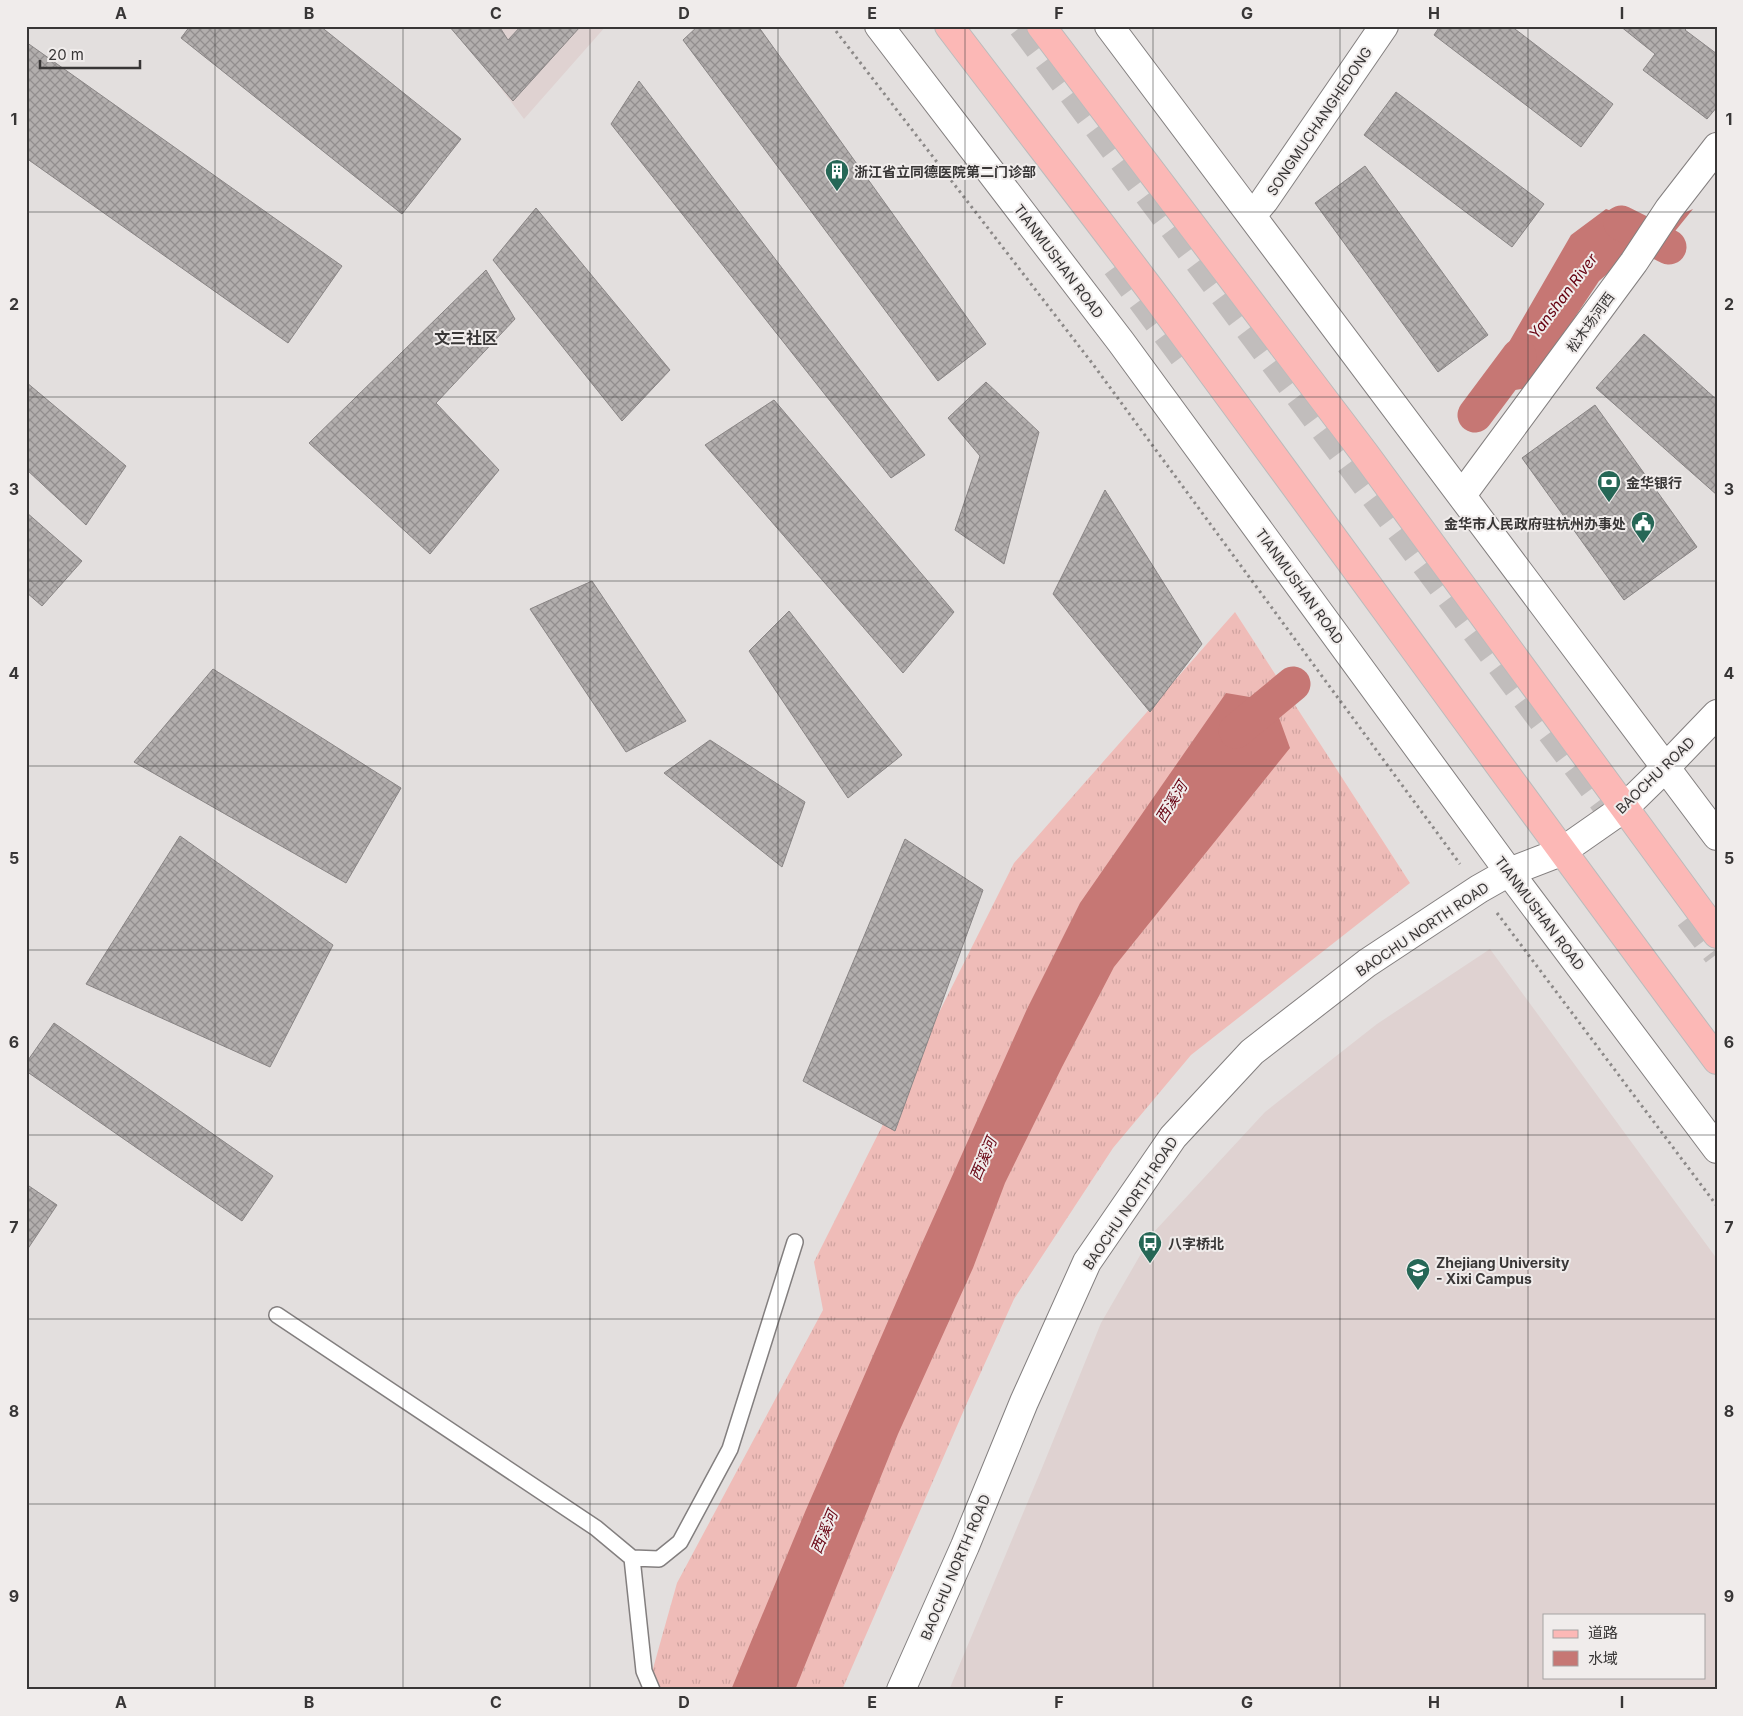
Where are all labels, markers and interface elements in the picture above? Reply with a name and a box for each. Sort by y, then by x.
text: A [115,3,127,23]
text: B [304,3,314,23]
text: C [490,3,502,23]
text: D [678,3,690,23]
text: E [867,3,877,23]
text: F [1054,3,1064,23]
text: G [1241,3,1253,23]
text: H [1428,3,1440,23]
text: I [1620,3,1624,23]
scale bar [40,38,140,70]
street label: SONGMUCHANGHEDONG [1263,43,1375,199]
text: 20 m [48,45,84,64]
text: 1 [11,109,17,129]
text: 1 [1726,109,1732,129]
building icon: 浙江省立同德医院第二门诊部 [824,158,850,192]
place label: 浙江省立同德医院第二门诊部 [854,163,1036,180]
street label: TIANMUSHAN ROAD [1011,201,1107,321]
water label: Yanshan River [1525,249,1601,342]
street label: 松木场河西 [1563,289,1617,355]
text: 2 [9,294,19,314]
text: 2 [1724,294,1734,314]
district label: 文三社区 [434,328,498,348]
bank icon: 金华银行 [1596,469,1622,503]
place label: 金华银行 [1626,474,1682,491]
text: 3 [9,479,19,499]
text: 3 [1724,479,1734,499]
public building icon: 金华市人民政府驻杭州办事处 [1630,510,1656,544]
place label: 金华市人民政府驻杭州办事处 [1444,515,1626,532]
street label: TIANMUSHAN ROAD [1252,525,1348,647]
text: 4 [9,663,20,683]
text: 4 [1724,663,1735,683]
street label: BAOCHU ROAD [1612,733,1698,817]
water label: 西溪河 [1151,775,1193,826]
text: 5 [9,848,19,868]
text: 5 [1724,848,1734,868]
street label: TIANMUSHAN ROAD [1492,853,1588,973]
street label: BAOCHU NORTH ROAD [1352,878,1492,980]
text: 6 [9,1032,19,1052]
text: 6 [1724,1032,1734,1052]
water label: 西溪河 [965,1132,1002,1183]
street label: BAOCHU NORTH ROAD [1079,1133,1181,1273]
text: 7 [9,1217,19,1237]
text: 7 [1724,1217,1734,1237]
bus stop icon: 八字桥北 [1137,1230,1163,1264]
place label: 八字桥北 [1168,1235,1224,1252]
place label: Zhejiang University - Xixi Campus [1436,1254,1570,1287]
school or university icon: Zhejiang University - Xixi Campus [1405,1257,1431,1291]
text: 8 [9,1401,19,1421]
text: 8 [1724,1401,1734,1421]
street label: BAOCHU NORTH ROAD [917,1492,993,1642]
water label: 西溪河 [806,1505,843,1556]
text: 9 [9,1586,19,1606]
text: 9 [1724,1586,1734,1606]
legend [1543,1614,1706,1678]
text: 道路 [1588,1623,1618,1642]
text: 水域 [1588,1649,1618,1668]
text: A [115,1692,127,1712]
text: B [304,1692,314,1712]
text: C [490,1692,502,1712]
text: D [678,1692,690,1712]
text: E [867,1692,877,1712]
text: F [1054,1692,1064,1712]
text: G [1241,1692,1253,1712]
text: H [1428,1692,1440,1712]
text: I [1620,1692,1624,1712]

